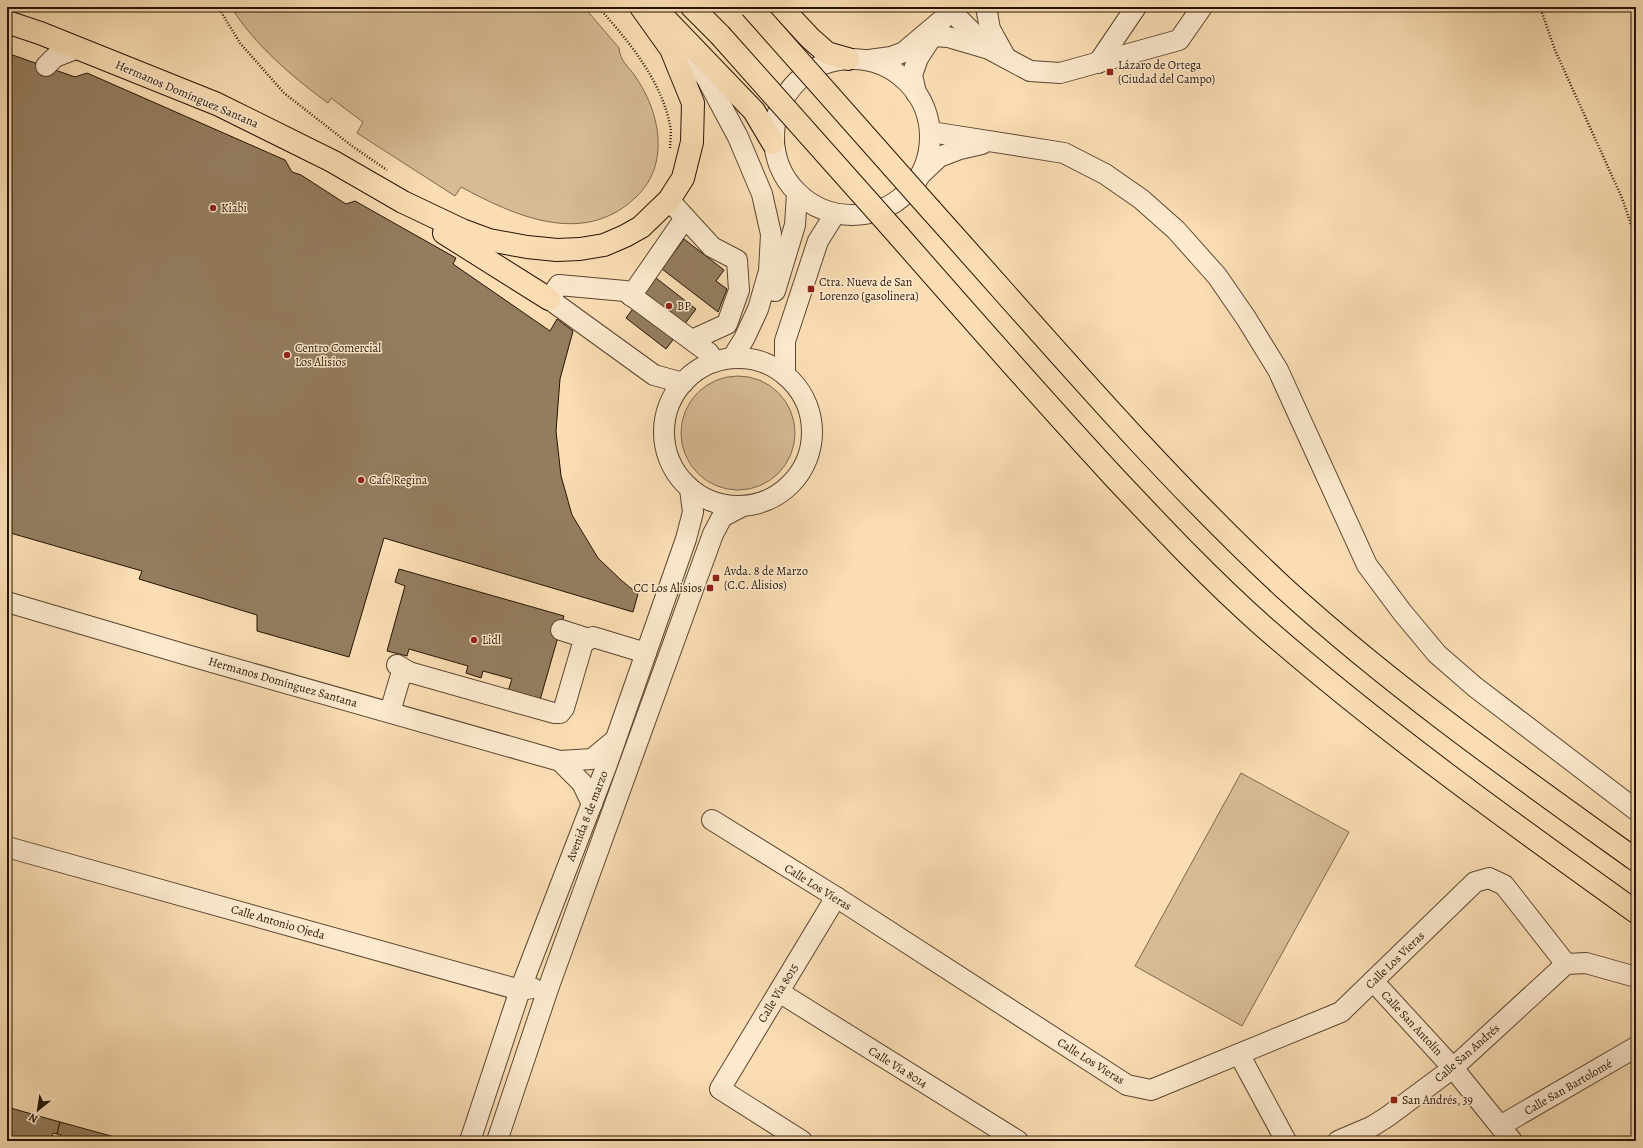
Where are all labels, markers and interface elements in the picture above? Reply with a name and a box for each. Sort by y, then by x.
street label: Hermanos Domínguez Santana [113,57,261,132]
place label: Lázaro de Ortega (Ciudad del Campo) [1118,57,1215,87]
marker: Lázaro de Ortega (Ciudad del Campo) [1105,67,1115,77]
place label: Kiabi [221,200,247,216]
marker: Kiabi [208,203,218,213]
place label: Ctra. Nueva de San Lorenzo (gasolinera) [819,274,919,304]
marker: Ctra. Nueva de San Lorenzo (gasolinera) [806,284,816,294]
place label: BP [677,298,691,314]
marker: BP [664,301,674,311]
place label: Centro Comercial Los Alisios [295,340,381,370]
marker: Centro Comercial Los Alisios [282,350,292,360]
place label: Café Regina [369,472,428,488]
marker: Café Regina [356,475,366,485]
place label: Avda. 8 de Marzo (C.C. Alisios) [723,563,808,593]
marker: Avda. 8 de Marzo (C.C. Alisios) [711,573,721,583]
place label: CC Los Alisios [633,580,702,596]
marker: CC Los Alisios [705,583,715,593]
place label: Lidl [482,632,501,648]
marker: Lidl [469,635,479,645]
street label: Hermanos Domínguez Santana [207,653,360,711]
street label: Avenida 8 de marzo [562,768,612,864]
street label: Calle Los Vieras [781,860,855,914]
street label: Calle Antonio Ojeda [229,901,327,943]
street label: Calle Los Vieras [1362,928,1428,992]
street label: Calle Vía 8015 [754,960,802,1026]
street label: Calle San Antolín [1378,987,1447,1059]
street label: Calle San Andrés [1431,1020,1503,1086]
street label: Calle Los Vieras [1054,1034,1128,1088]
street label: Calle Vía 8014 [865,1043,931,1092]
street label: Calle San Bartolomé [1521,1055,1615,1119]
north arrow [18,1090,58,1130]
place label: San Andrés, 39 [1402,1092,1473,1108]
marker: San Andrés, 39 [1389,1095,1399,1105]
text: N [26,1110,40,1127]

